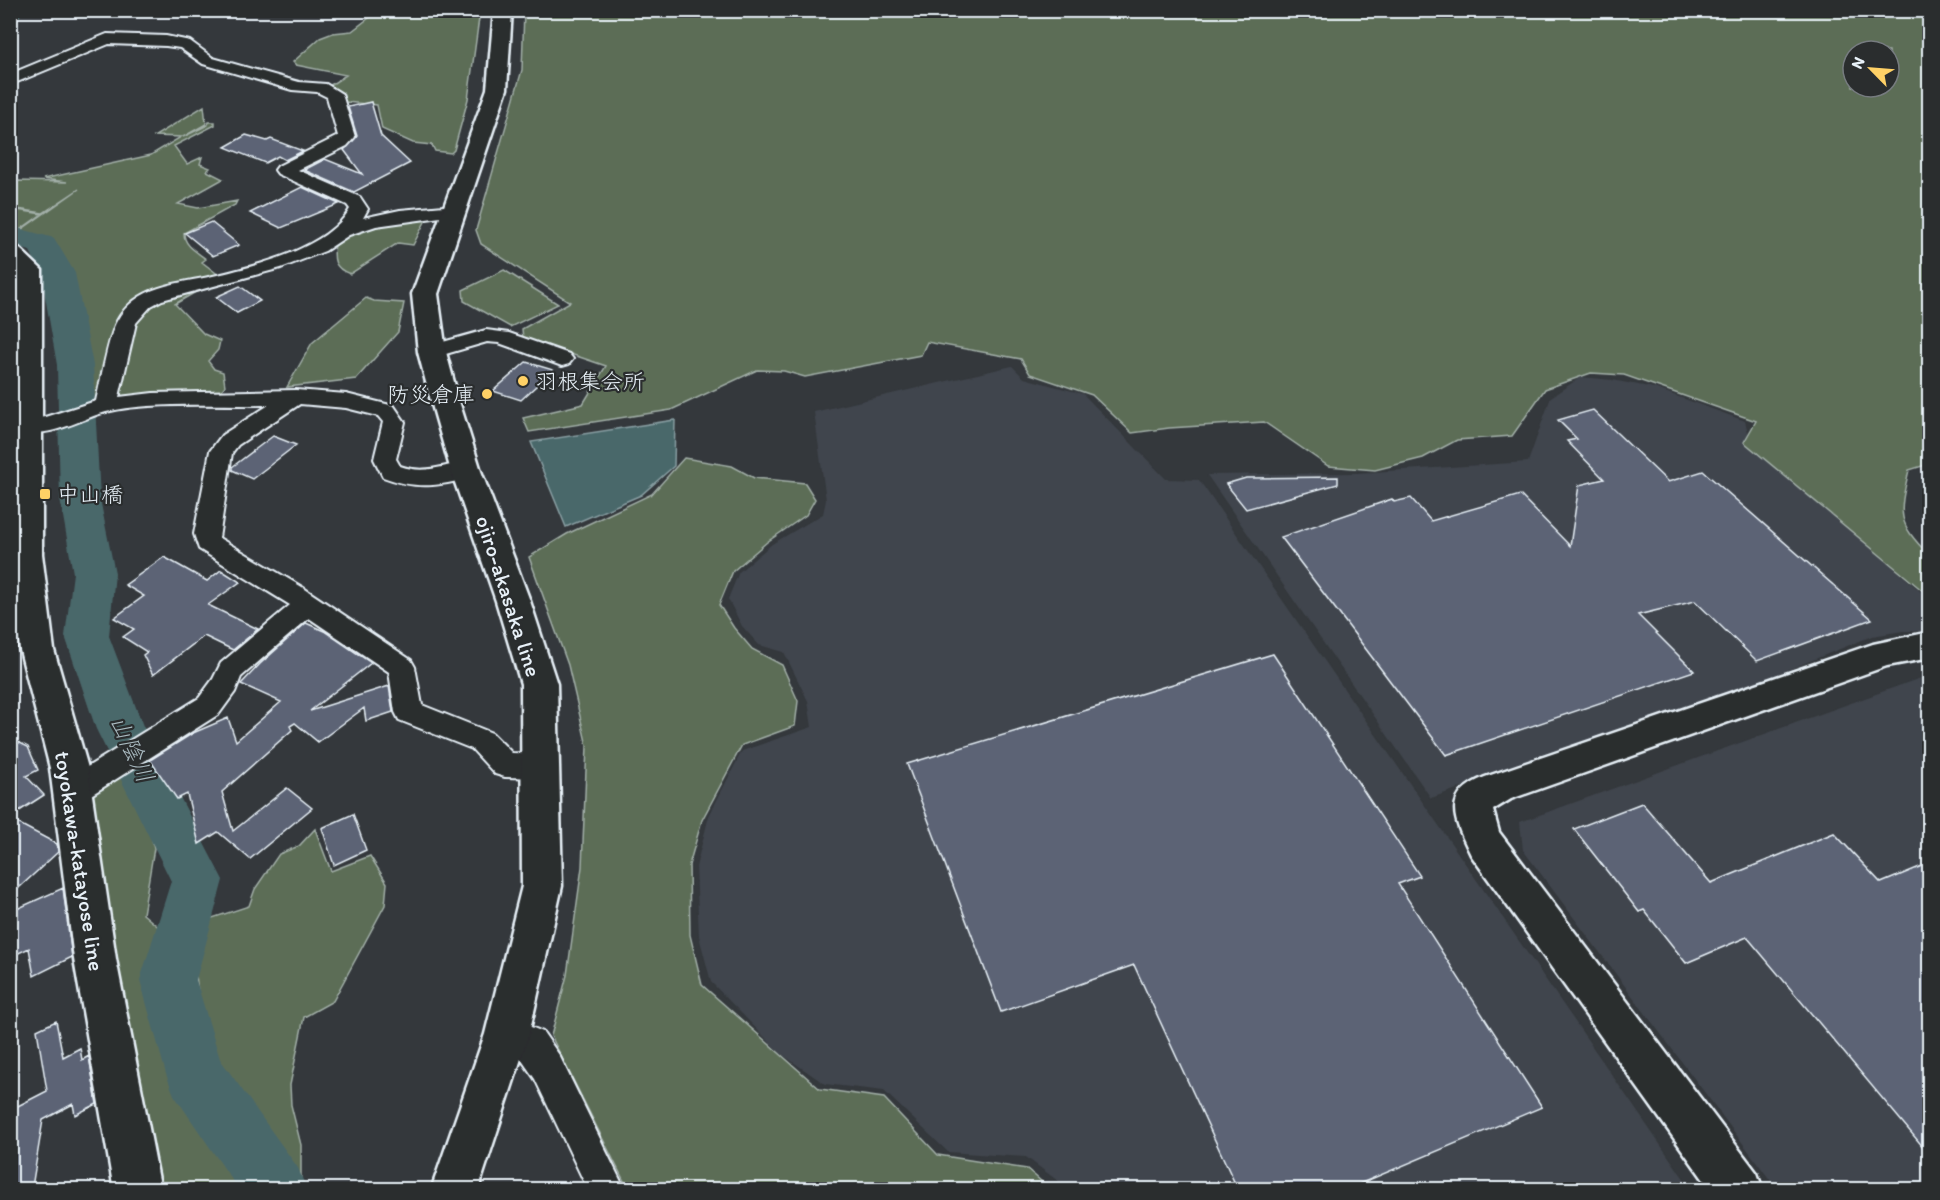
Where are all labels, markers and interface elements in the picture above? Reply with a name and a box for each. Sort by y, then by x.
north arrow [1841,39,1901,99]
text: N [1847,54,1869,72]
place label: 羽根集会所 [535,368,645,395]
marker: 羽根集会所 [516,374,530,388]
place label: 防災倉庫 [387,381,475,408]
marker: 防災倉庫 [480,387,494,401]
place label: 中山橋 [57,481,123,508]
marker: 中山橋 [38,487,52,501]
street label: ojiro-akasaka line [470,512,547,680]
water label: 山陰川 [104,710,161,788]
street label: toyokawa-katayose line [49,749,110,973]

